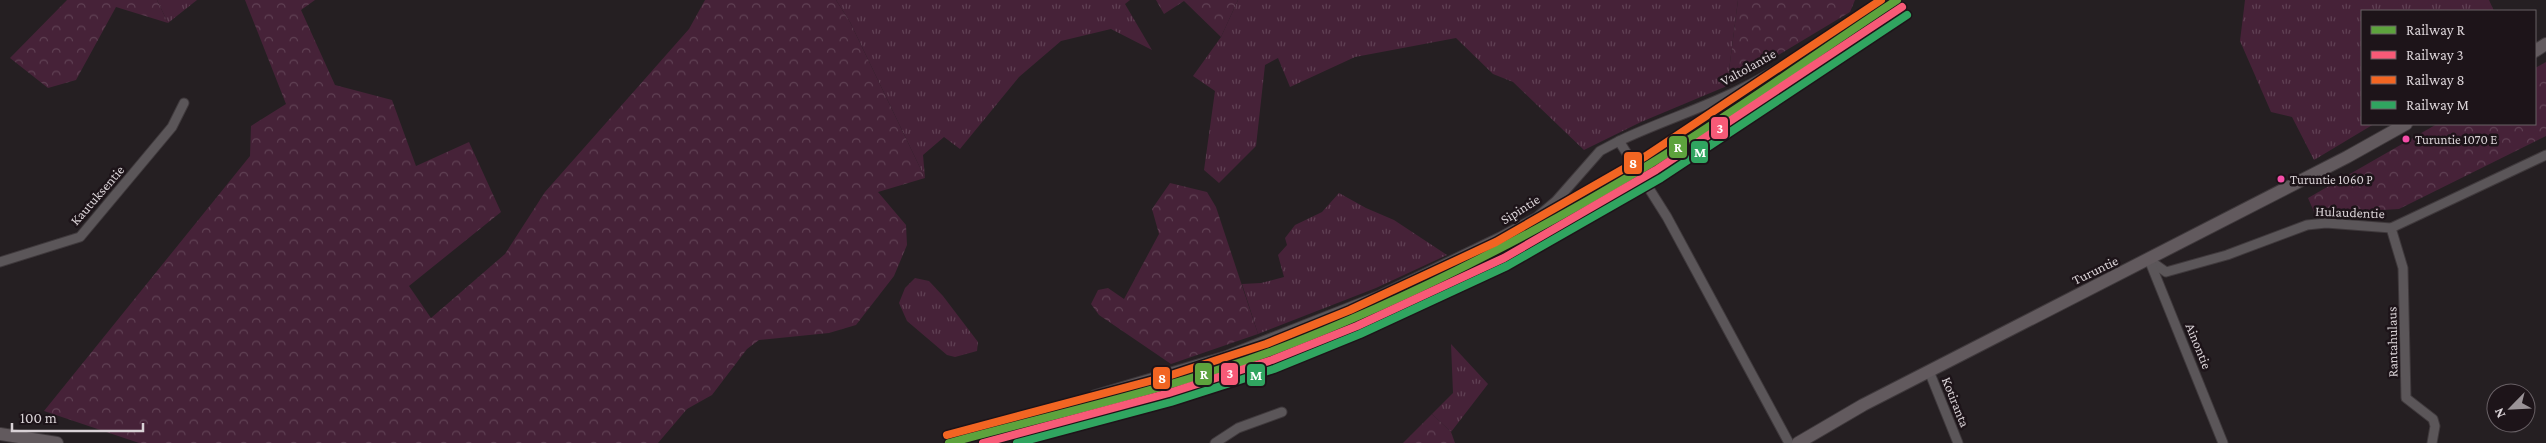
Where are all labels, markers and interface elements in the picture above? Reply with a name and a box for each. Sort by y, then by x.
legend [2361,10,2536,125]
text: Railway R [2406,22,2466,39]
street label: Valtolantie [1717,45,1779,89]
text: Railway 3 [2406,47,2464,64]
text: Railway 8 [2406,72,2465,89]
text: Railway M [2406,97,2469,114]
line badge: 3 [1710,116,1729,140]
text: 3 [1717,120,1724,136]
place label: Turuntie 1070 E [2415,132,2497,147]
marker: Turuntie 1070 E [2401,134,2411,144]
line badge: R [1668,135,1688,159]
text: R [1674,139,1683,155]
line badge: M [1690,140,1709,164]
text: M [1694,144,1706,160]
line badge: 8 [1623,151,1643,175]
text: 8 [1629,155,1637,171]
street label: Kautuksentie [67,162,127,228]
place label: Turuntie 1060 P [2290,172,2373,187]
marker: Turuntie 1060 P [2276,174,2286,184]
street label: Sipintie [1497,191,1543,227]
street label: Hulaudentie [2315,203,2385,221]
street label: Turuntie [2069,252,2121,288]
street label: Rantahulaus [2383,306,2401,378]
street label: Ainontie [2183,321,2215,371]
line badge: R [1194,362,1213,386]
line badge: 3 [1220,362,1239,386]
line badge: M [1246,363,1266,387]
text: 3 [1227,365,1234,381]
line badge: 8 [1152,366,1171,390]
text: R [1200,366,1209,382]
text: M [1250,367,1262,383]
text: 8 [1158,370,1166,386]
street label: Kotiranta [1939,374,1974,430]
north arrow [2486,383,2536,433]
scale bar [12,400,144,432]
text: N [2490,405,2508,421]
text: 100 m [20,410,57,426]

